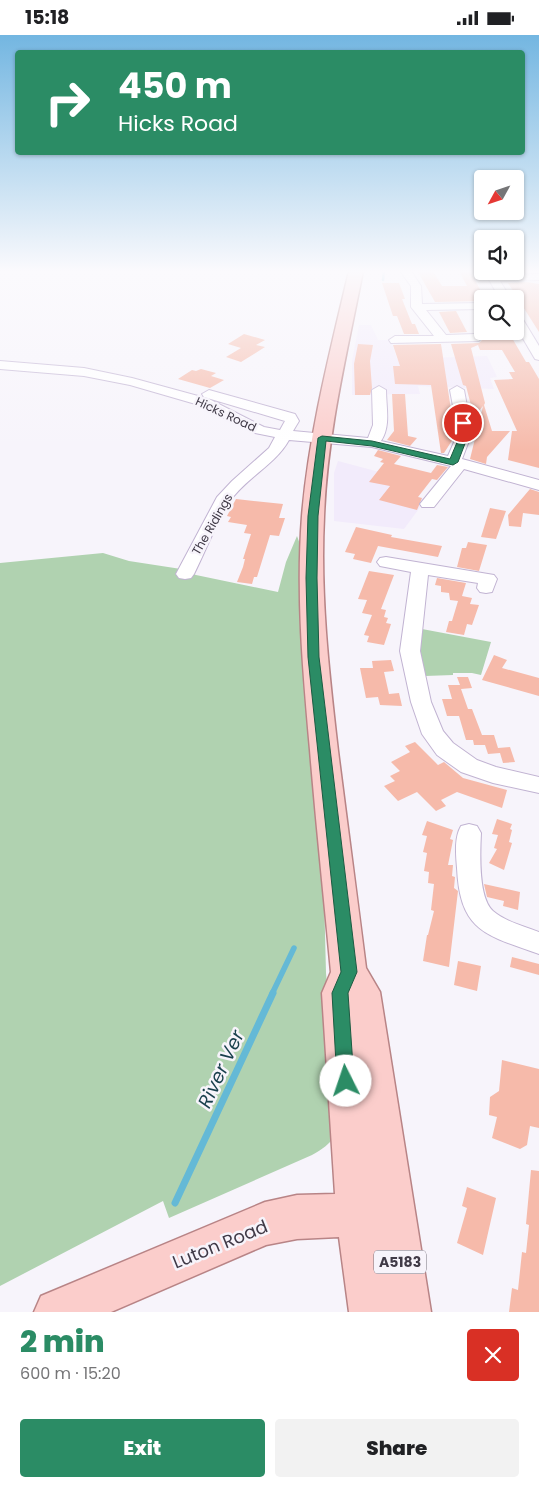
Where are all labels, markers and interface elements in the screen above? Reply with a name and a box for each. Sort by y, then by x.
text: 15:18 [25,4,69,31]
text: 450 m [118,61,232,110]
icon: right [35,70,100,135]
text: Hicks Road [118,108,238,139]
north arrow [474,170,524,220]
map controls [474,170,524,340]
button: sound [474,230,524,280]
button: search [474,290,524,340]
street label: Hicks Road [193,392,259,436]
pin [442,402,484,444]
icon: arrive [449,409,477,437]
street label: The Ridings [188,490,236,558]
water label: River Ver [191,1025,251,1112]
position arrow [319,1054,371,1106]
street label: Luton Road [169,1214,271,1274]
road number: A5183 [374,1251,426,1273]
text: 2 min [20,1320,105,1363]
button: close [467,1329,519,1381]
text: 600 m · 15:20 [20,1362,121,1385]
button: Exit [20,1419,265,1477]
button: Share [275,1419,519,1477]

